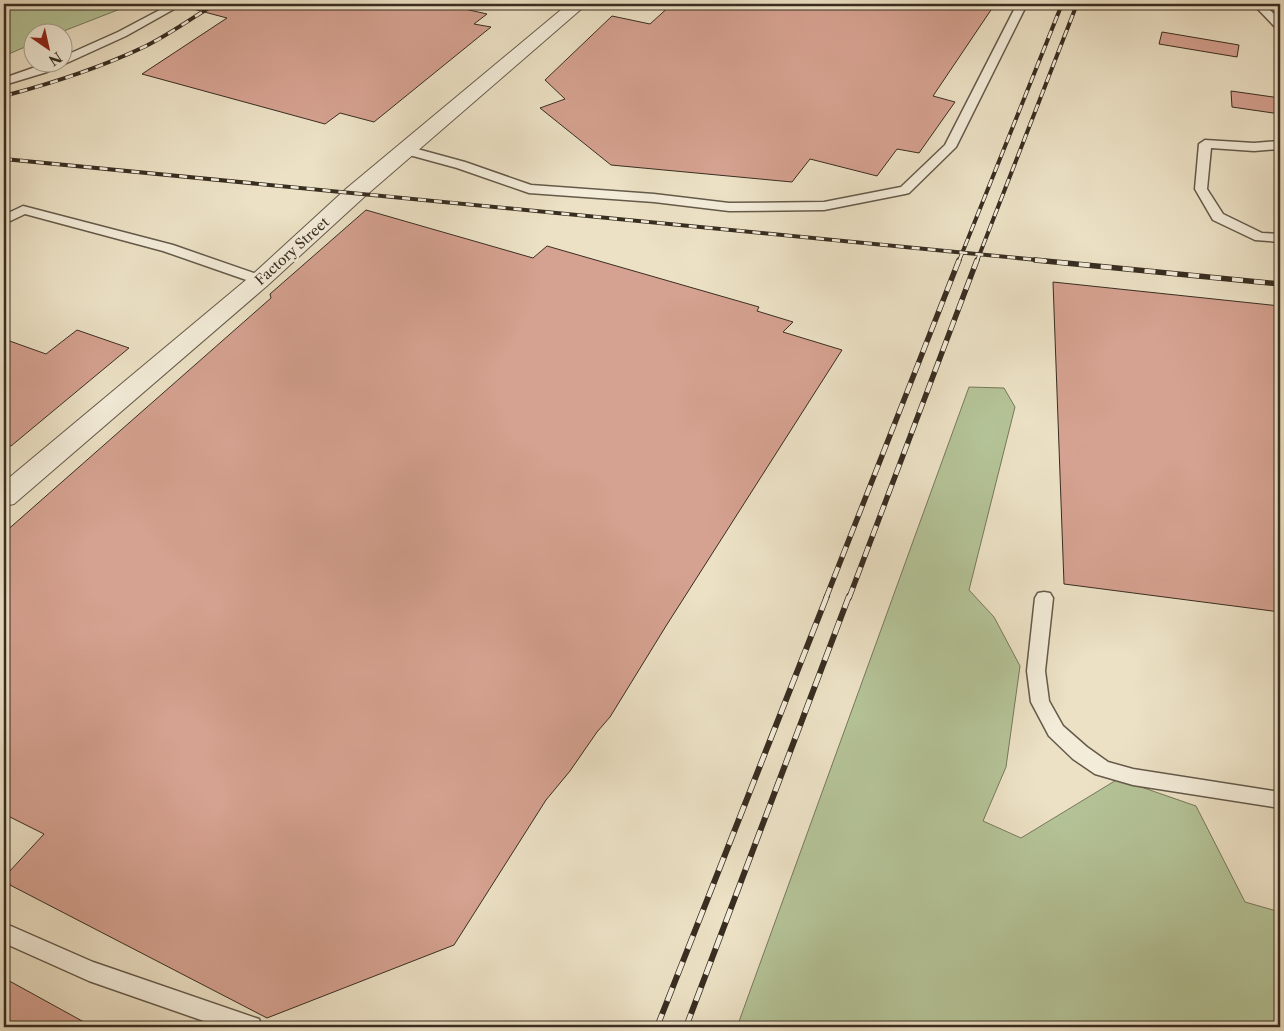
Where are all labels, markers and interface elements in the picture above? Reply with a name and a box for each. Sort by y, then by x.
north arrow [22,22,72,72]
text: N [45,48,65,70]
street label: Factory Street [251,213,333,289]

